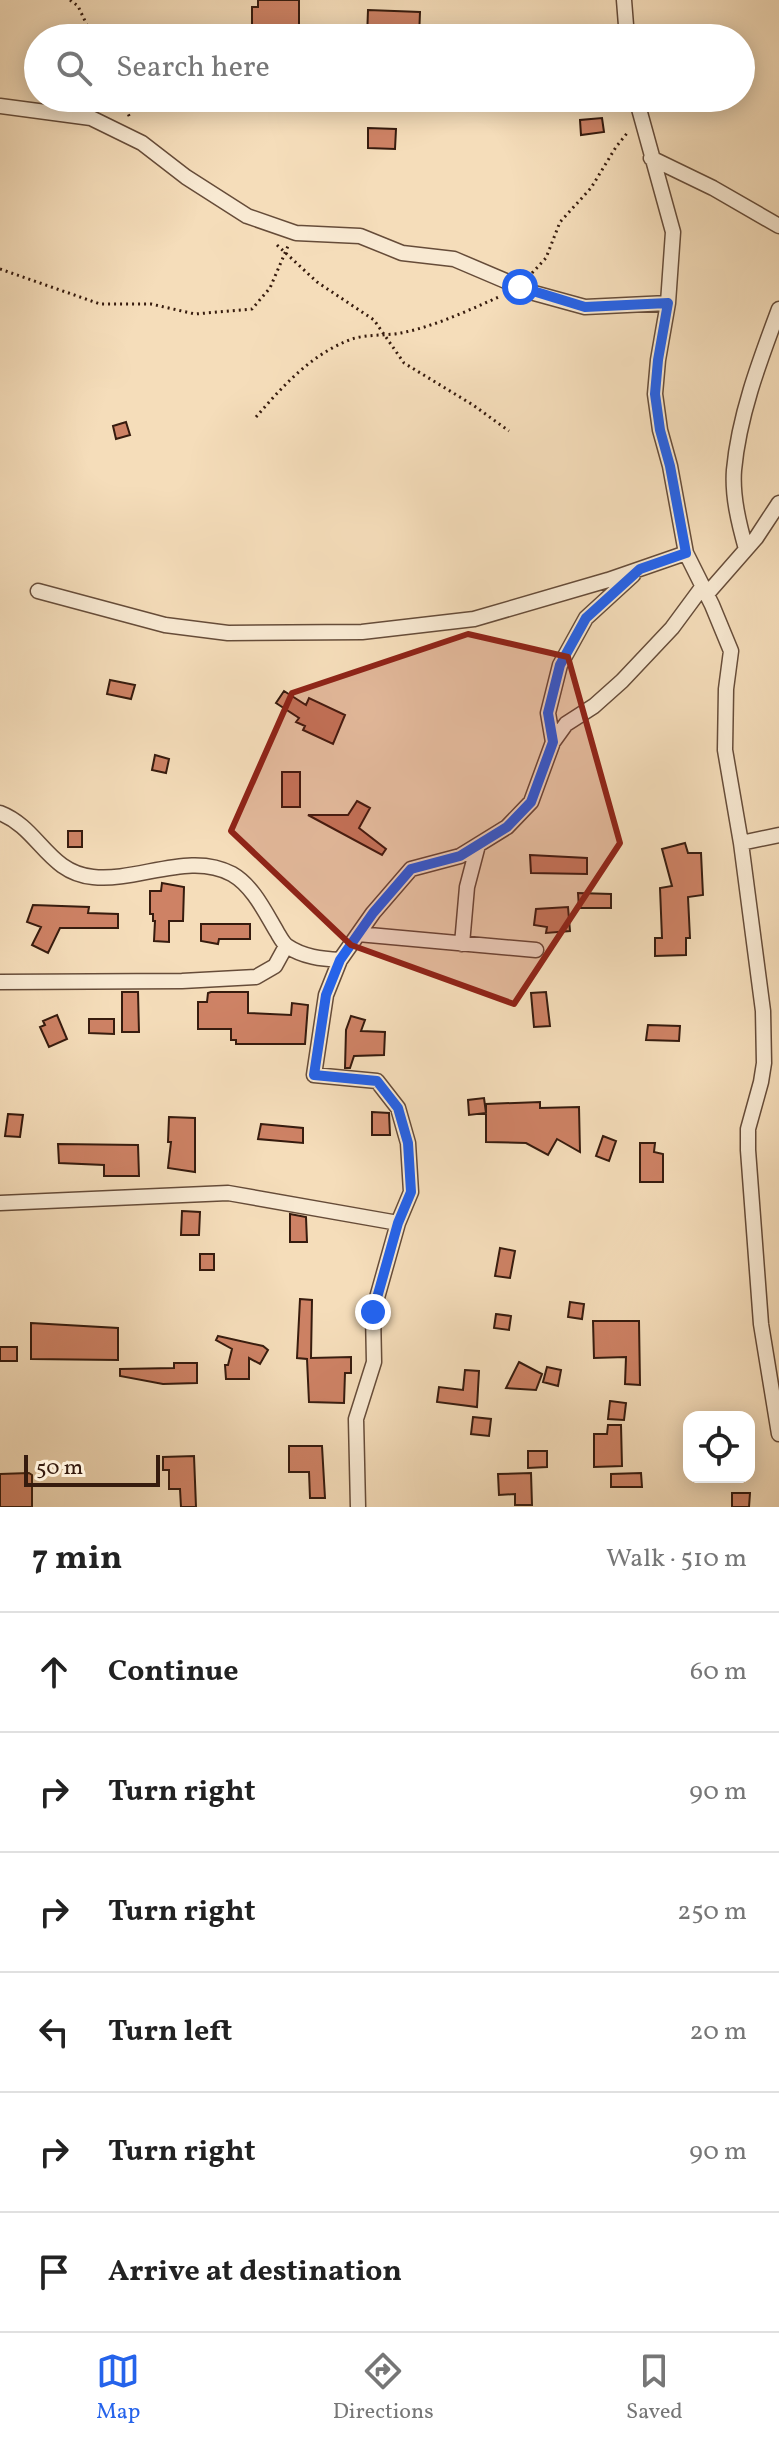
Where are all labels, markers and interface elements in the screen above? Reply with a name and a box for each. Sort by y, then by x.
search box [24,24,755,112]
icon: search [52,46,96,90]
text: Search here [116,47,270,89]
route start [502,269,538,305]
route end [355,1294,391,1330]
map controls [683,1411,755,1483]
button: locate [683,1411,755,1483]
scale bar [24,1451,160,1487]
text: 50 m [36,1453,83,1484]
text: 7 min [32,1536,122,1583]
text: Walk · 510 m [606,1541,747,1577]
icon: ahead [32,1650,76,1694]
text: Continue [108,1651,239,1693]
text: 60 m [690,1654,747,1690]
icon: right [32,1770,76,1814]
text: Turn right [108,1771,256,1813]
text: 90 m [689,1774,747,1810]
icon: right [32,1890,76,1934]
text: Turn right [108,1891,256,1933]
text: 250 m [677,1894,747,1930]
icon: left [32,2010,76,2054]
text: Turn left [108,2011,232,2053]
text: 20 m [689,2014,747,2050]
icon: right [32,2130,76,2174]
text: Turn right [108,2131,256,2173]
text: 90 m [689,2134,747,2170]
icon: arrive [32,2250,76,2294]
text: Arrive at destination [108,2251,402,2293]
tab: Map [96,2349,140,2428]
tab: Directions [333,2349,434,2428]
tab: Saved [626,2349,683,2428]

